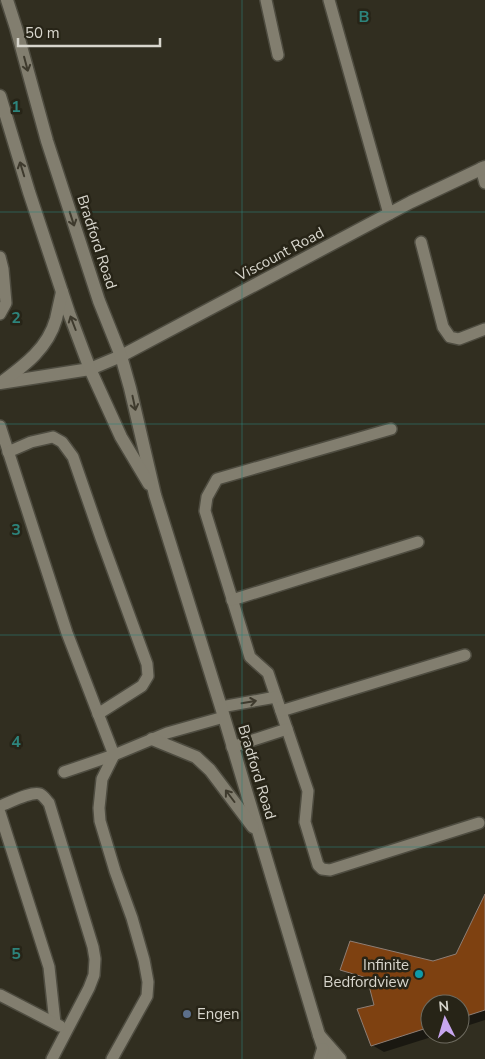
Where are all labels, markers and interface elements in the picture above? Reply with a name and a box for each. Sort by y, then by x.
text: B [358,6,370,28]
scale bar [18,15,160,47]
text: 50 m [25,23,60,43]
one-way arrow [21,55,31,71]
text: 1 [11,96,21,118]
one-way arrow [17,161,27,177]
street label: Bradford Road [72,192,122,292]
one-way arrow [68,211,78,227]
street label: Viscount Road [232,222,328,286]
text: 2 [11,307,21,329]
one-way arrow [68,316,77,332]
one-way arrow [129,394,139,410]
text: 3 [11,519,21,541]
one-way arrow [240,697,256,707]
street label: Bradford Road [233,722,281,822]
text: 4 [11,731,21,753]
one-way arrow [225,789,235,803]
text: 5 [11,943,21,965]
place label: Infinite Bedfordview [323,955,409,992]
marker: Infinite Bedfordview [413,968,425,980]
north arrow [420,994,470,1044]
text: N [438,997,450,1016]
place label: Engen [197,1004,240,1024]
marker: Engen [181,1008,193,1020]

